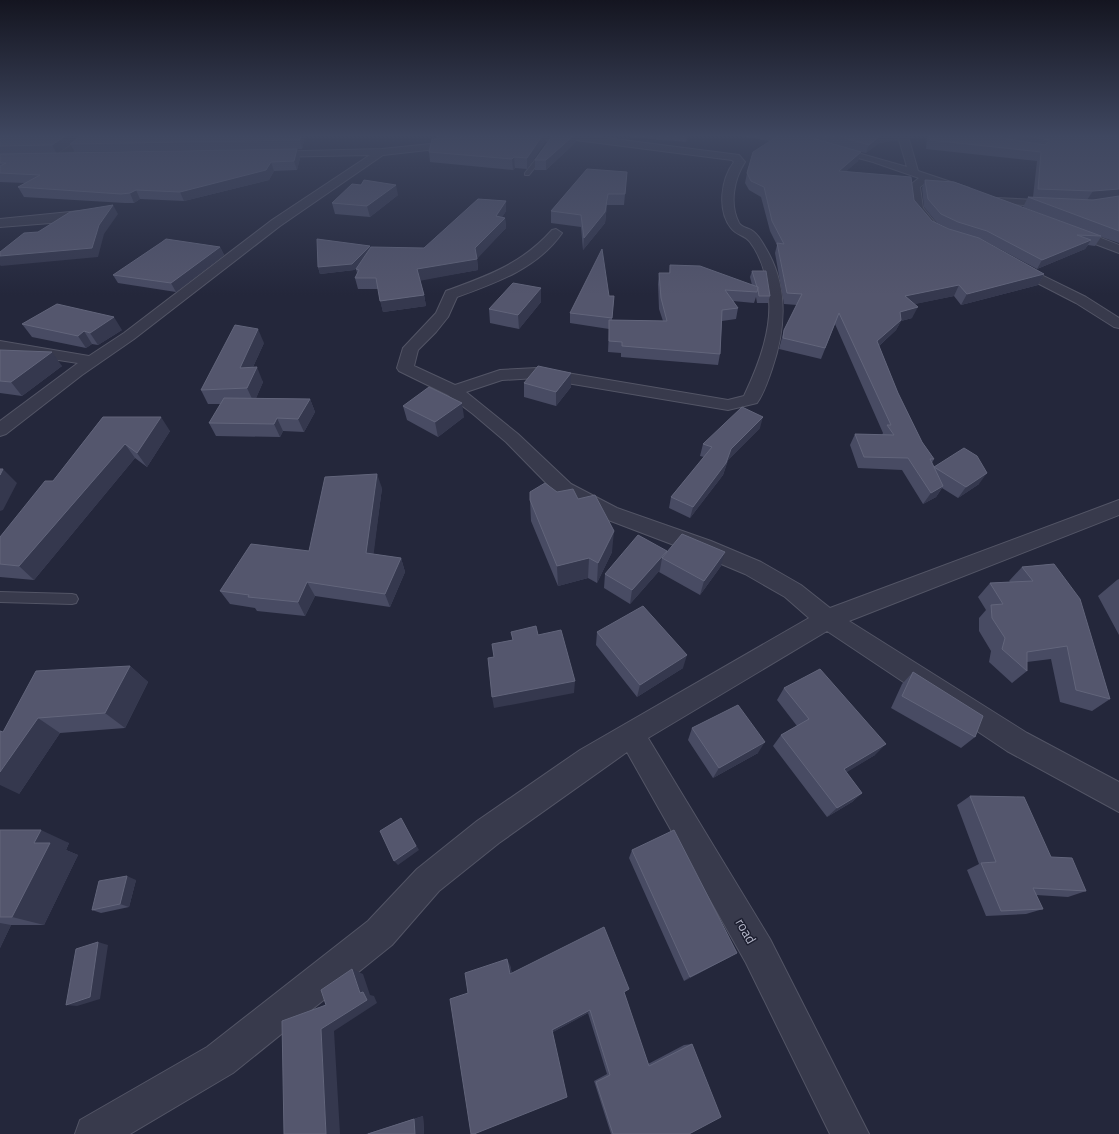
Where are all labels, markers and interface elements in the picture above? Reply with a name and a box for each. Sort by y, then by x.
street label: road [731,914,762,947]

